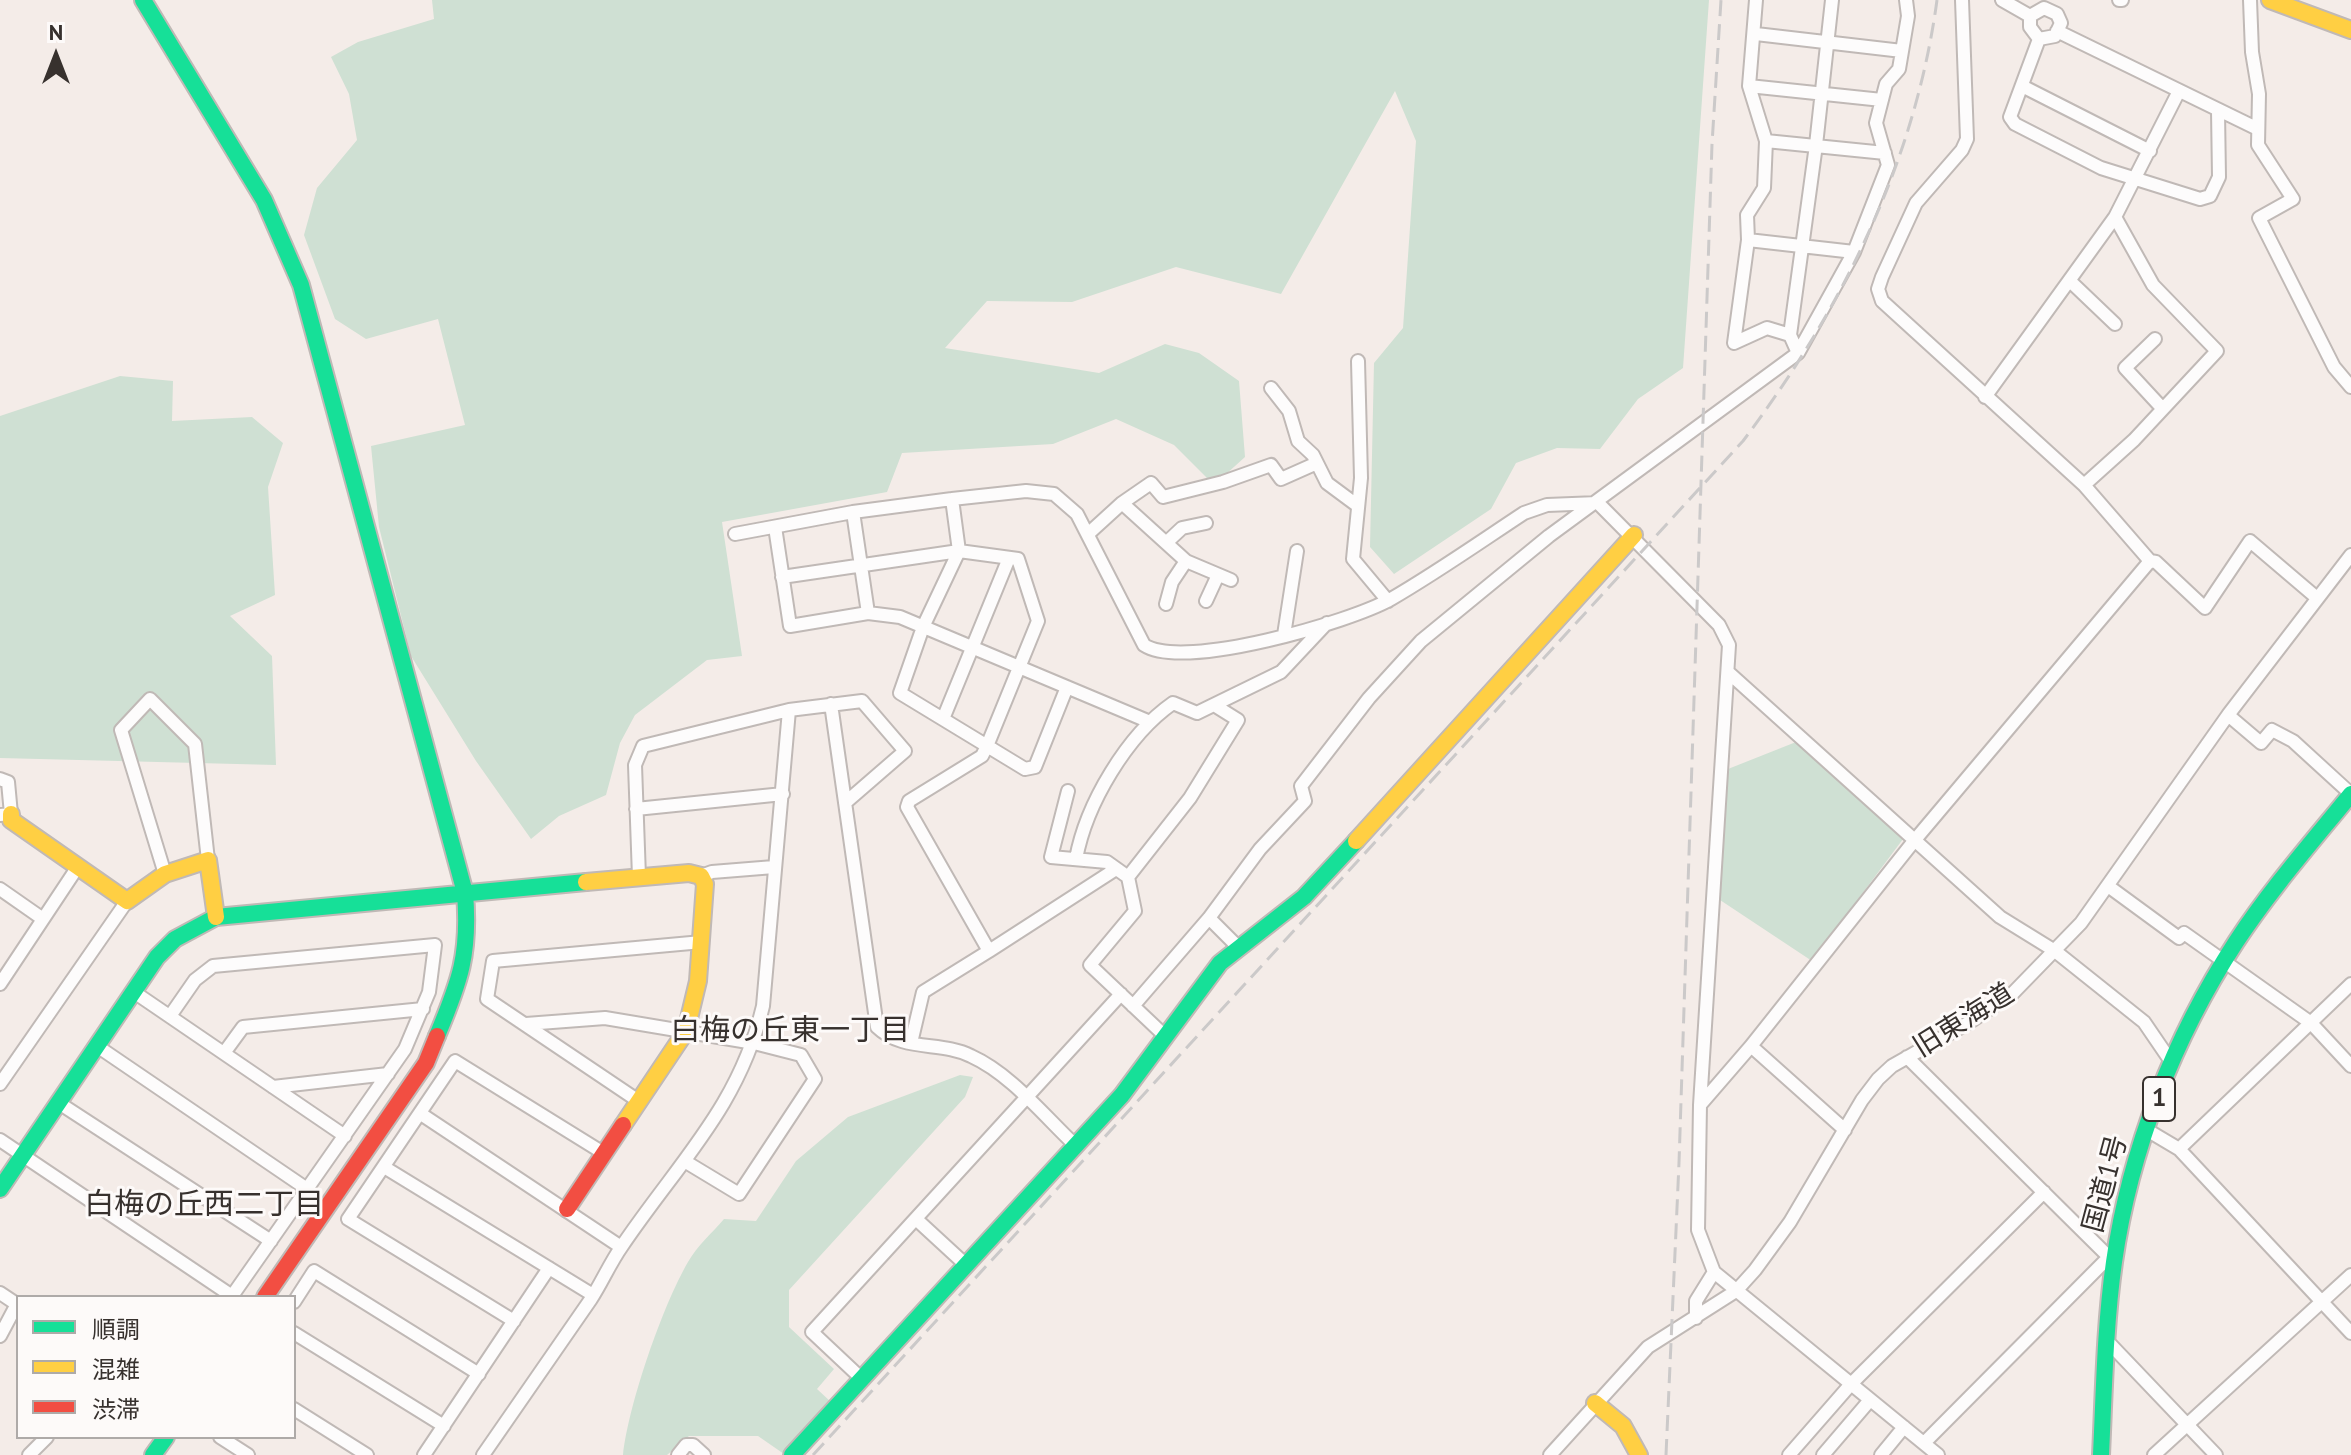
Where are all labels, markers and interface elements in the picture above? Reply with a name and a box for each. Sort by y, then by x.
north arrow [16,16,96,96]
text: N [49,18,63,46]
street label: 旧東海道 [1908,977,2020,1065]
district label: 白梅の丘東一丁目 [670,1013,910,1049]
road number: 1 [2143,1077,2175,1121]
street label: 国道1号 [2077,1132,2135,1236]
district label: 白梅の丘西二丁目 [84,1187,324,1223]
legend [16,1295,296,1439]
text: 順調 [92,1314,140,1345]
text: 混雑 [92,1354,140,1385]
text: 渋滞 [92,1394,140,1425]

